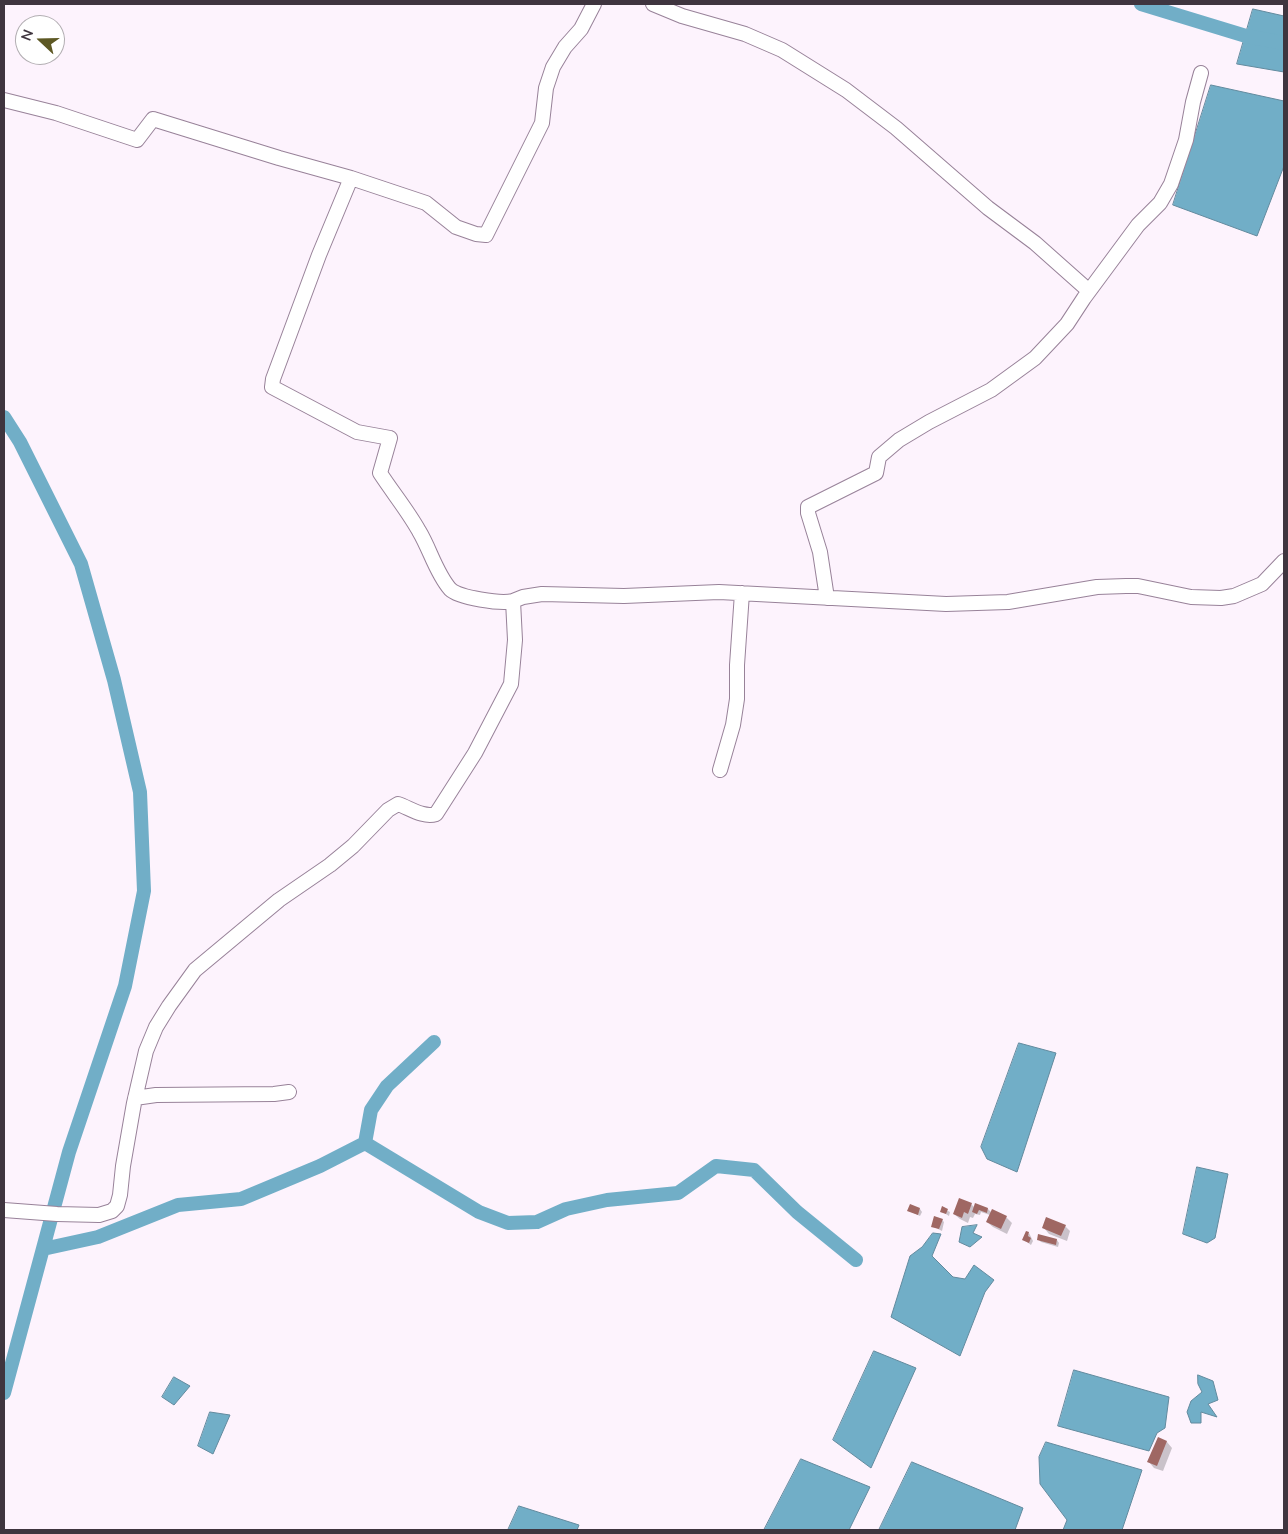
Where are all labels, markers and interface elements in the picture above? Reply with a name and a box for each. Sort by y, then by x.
north arrow [15,15,65,65]
text: N [17,27,37,43]

